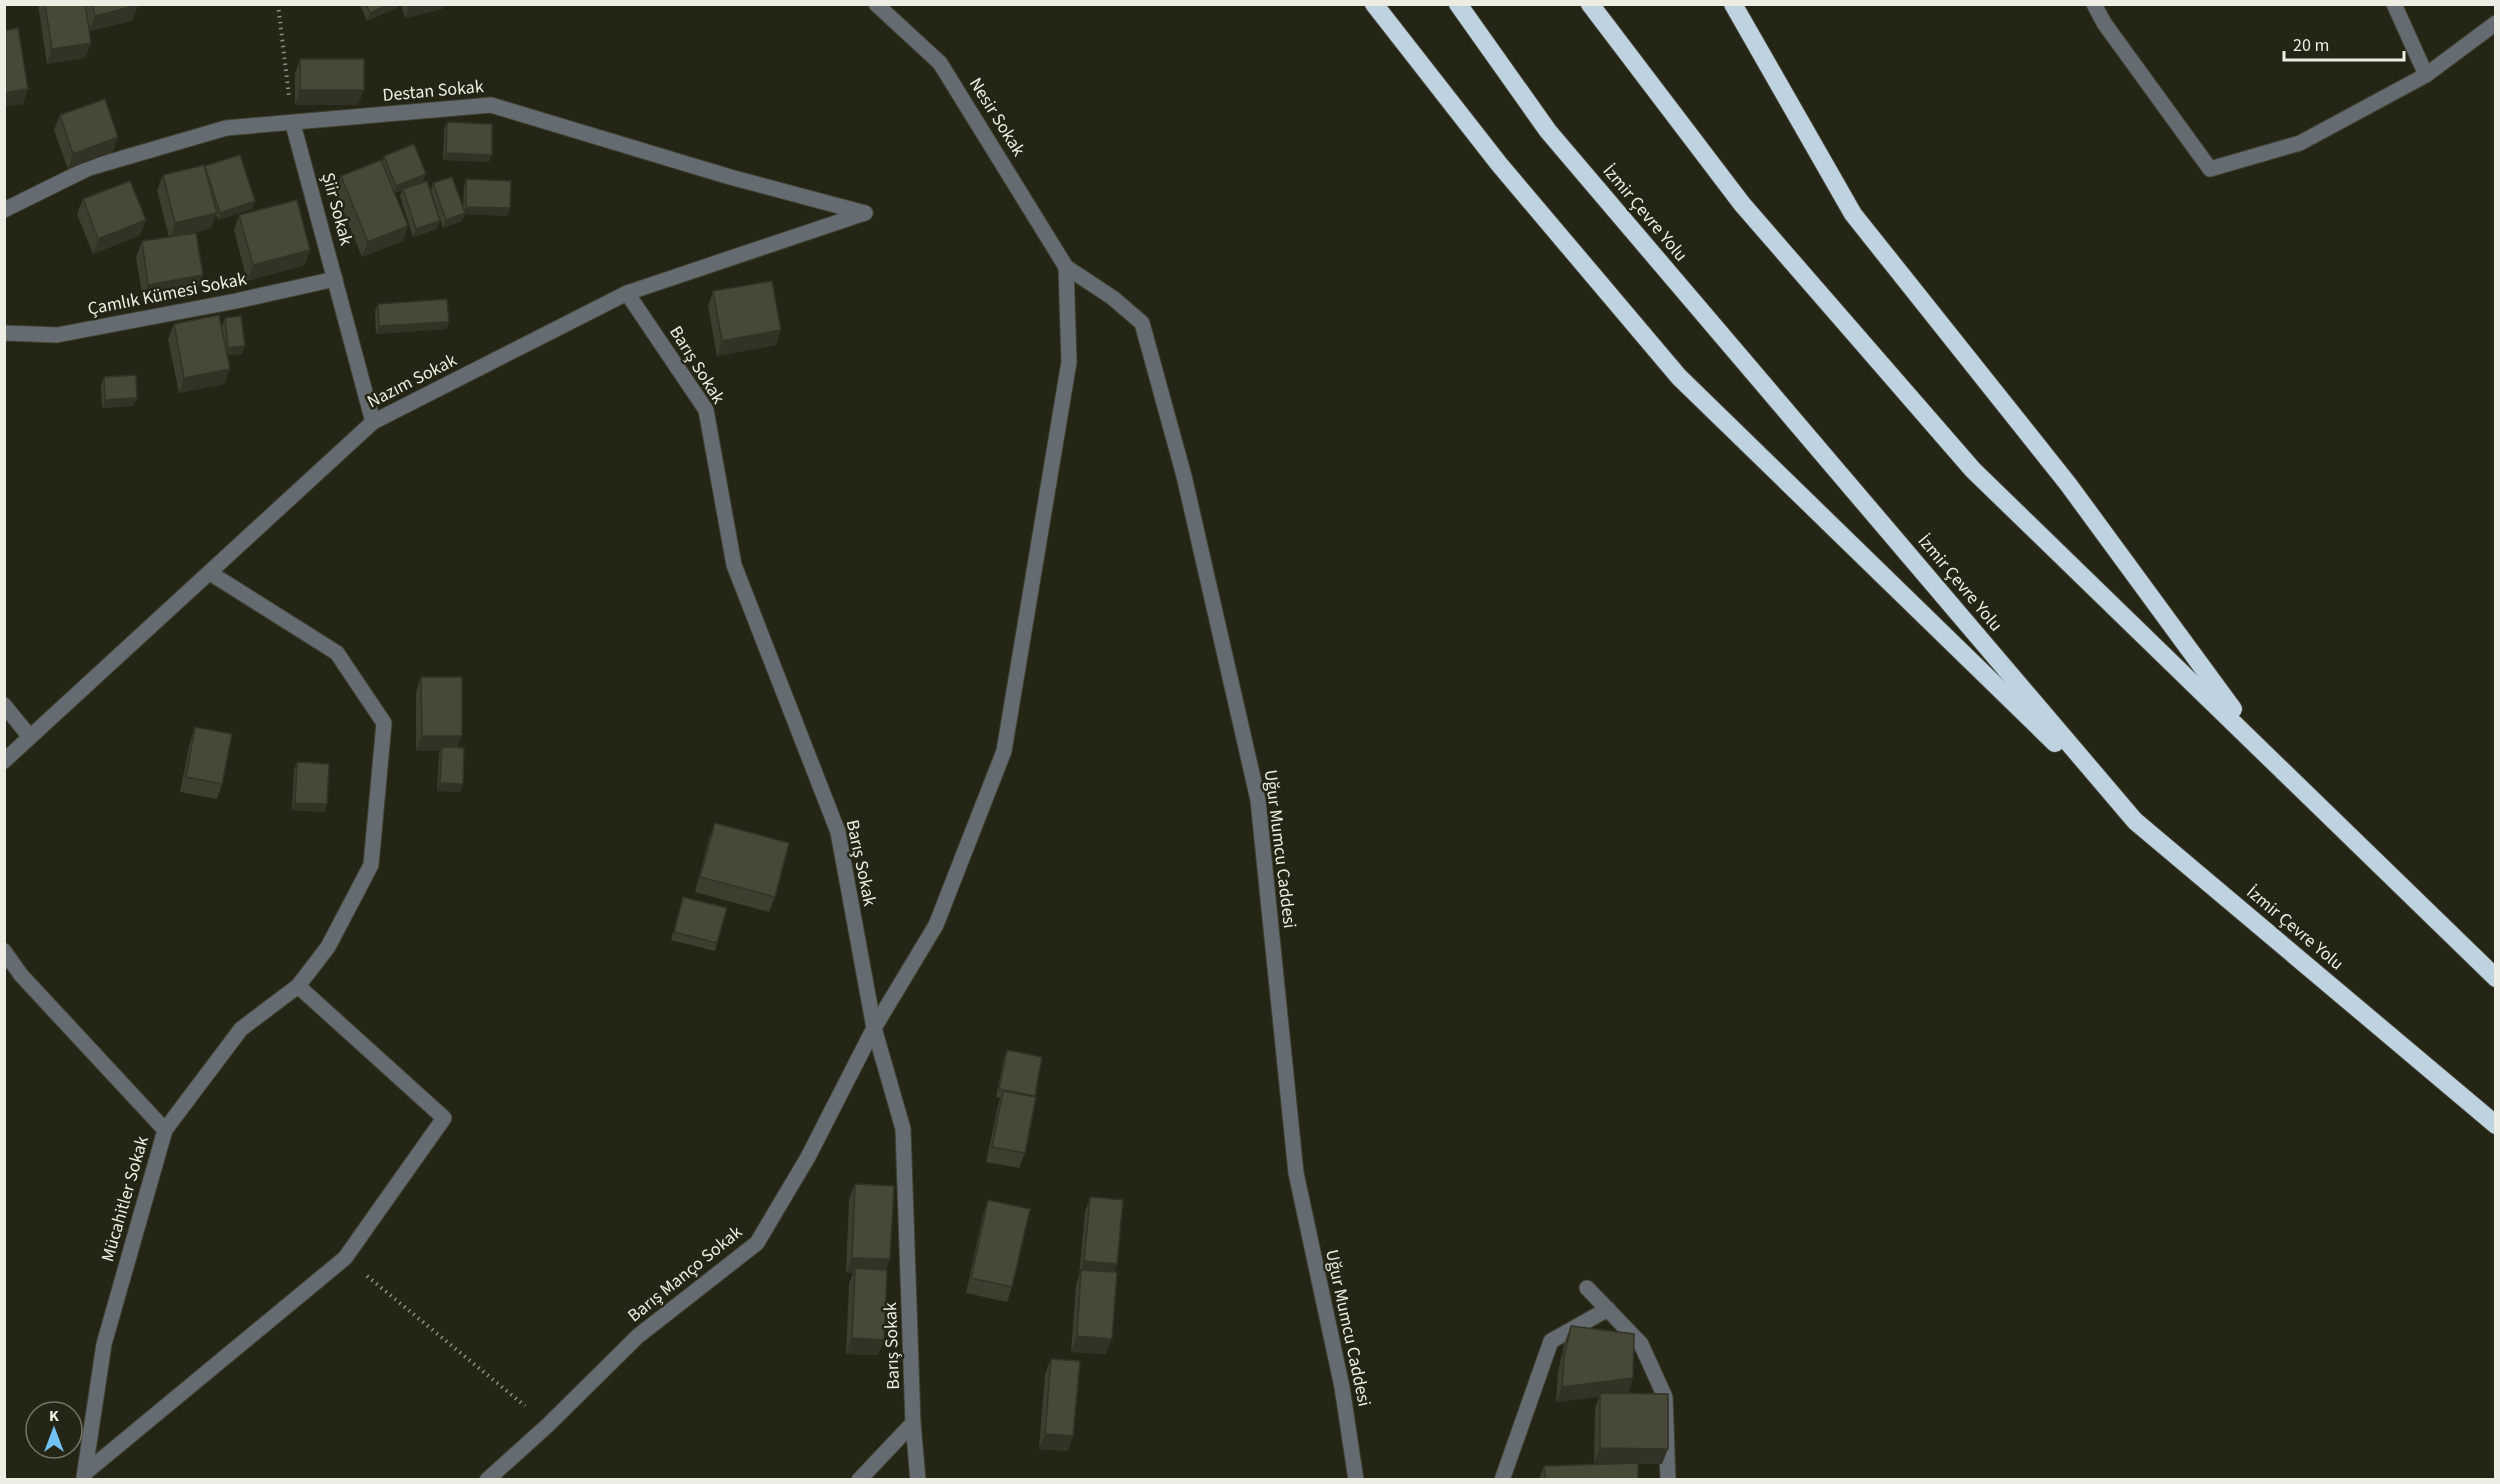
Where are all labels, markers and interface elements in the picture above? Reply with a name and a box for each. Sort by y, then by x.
scale bar [2284,24,2404,62]
text: 20 m [2293,33,2329,58]
street label: Nesir Sokak [963,73,1031,161]
street label: Destan Sokak [381,74,485,108]
street label: İzmir Çevre Yolu [1597,159,1693,267]
street label: Şiir Sokak [315,170,359,248]
street label: Çamlık Kümesi Sokak [85,266,249,322]
street label: Barış Sokak [663,321,731,409]
street label: Nazım Sokak [363,348,461,414]
street label: İzmir Çevre Yolu [1912,529,2008,637]
street label: Uğur Mumcu Caddesi [1258,768,1302,930]
street label: Barış Sokak [840,818,882,909]
street label: İzmir Çevre Yolu [2241,880,2349,976]
street label: Mücahitler Sokak [95,1133,155,1265]
street label: Barış Manço Sokak [622,1220,748,1328]
street label: Uğur Mumcu Caddesi [1319,1247,1377,1409]
street label: Barış Sokak [878,1302,906,1390]
north arrow [24,1400,84,1460]
text: K [49,1405,59,1427]

